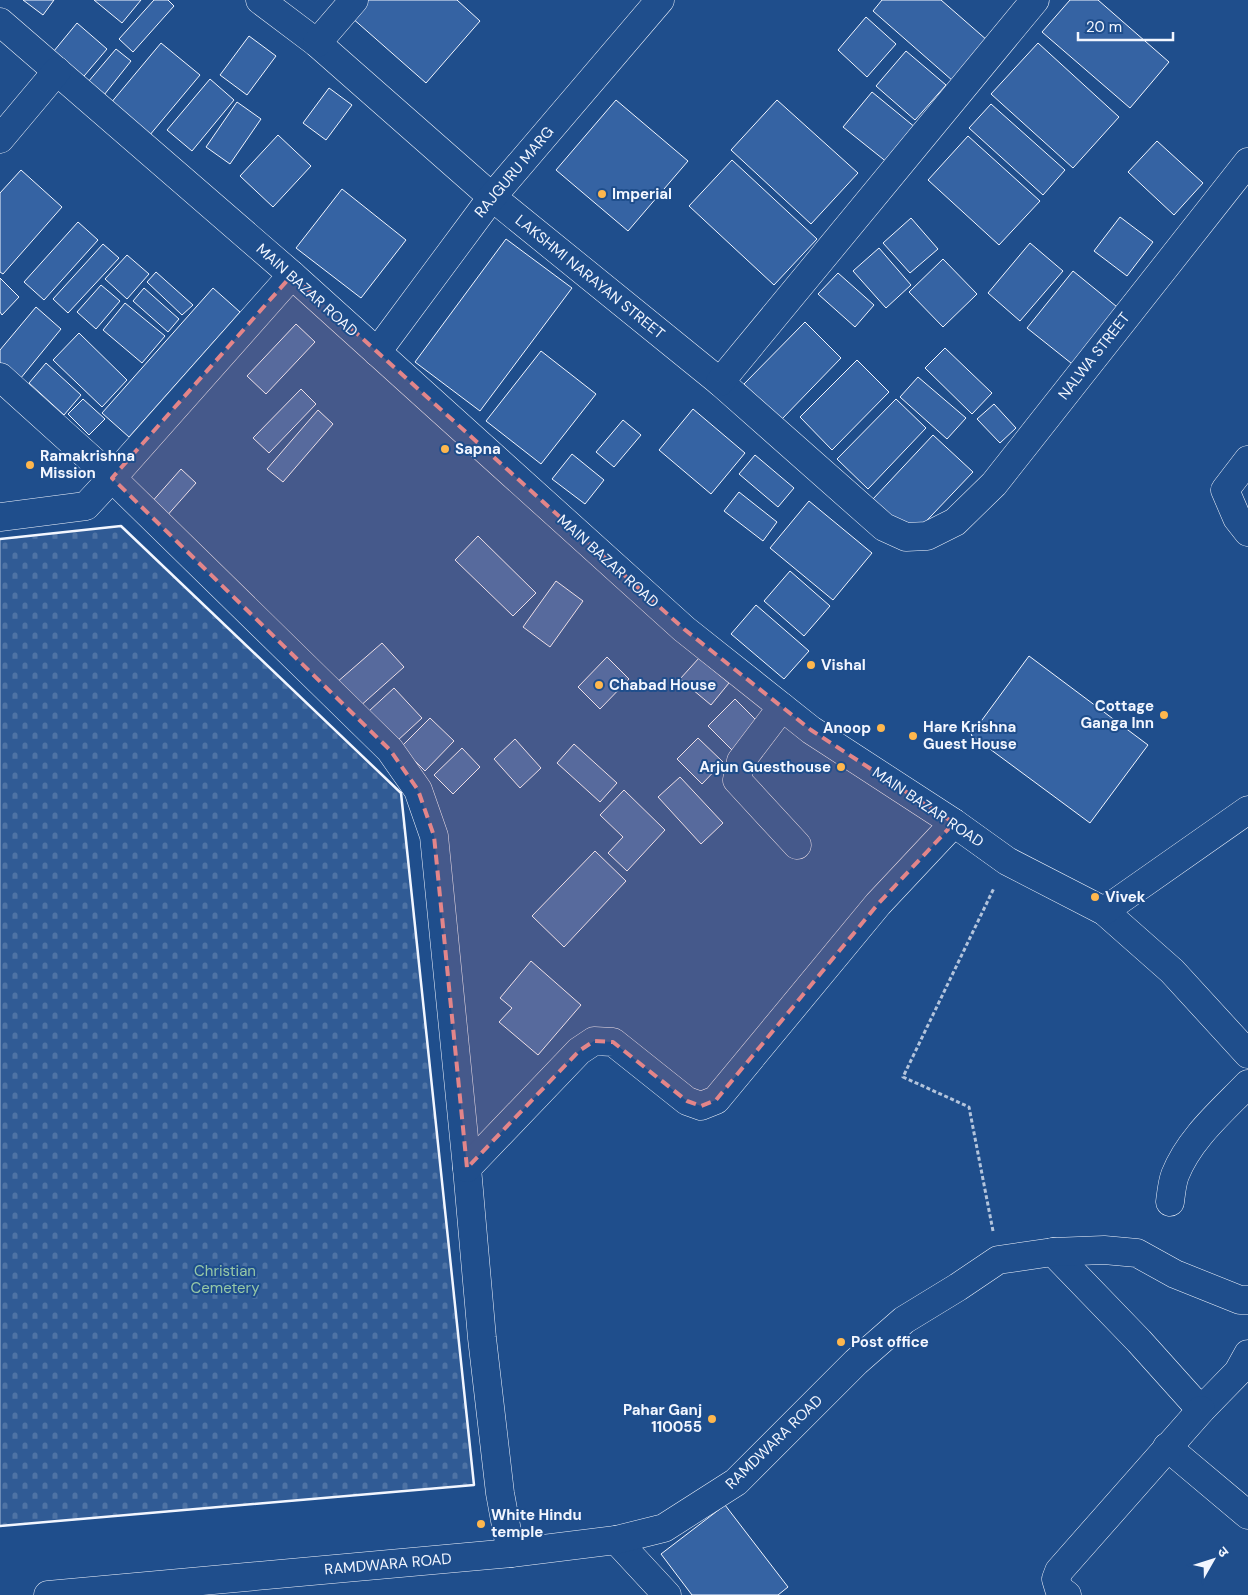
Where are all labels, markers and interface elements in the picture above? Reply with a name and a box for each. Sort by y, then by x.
scale bar [1078,10,1173,42]
text: 20 m [1086,17,1122,37]
street label: RAJGURU MARG [470,122,558,222]
place label: Imperial [612,184,672,204]
marker: Imperial [596,188,608,200]
street label: LAKSHMI NARAYAN STREET [511,210,669,344]
street label: MAIN BAZAR ROAD [252,239,362,341]
street label: NALWA STREET [1054,308,1134,404]
place label: Sapna [455,439,501,459]
marker: Sapna [439,443,451,455]
place label: Ramakrishna Mission [40,446,135,483]
marker: Ramakrishna Mission [24,459,36,471]
street label: MAIN BAZAR ROAD [553,510,663,612]
place label: Vishal [821,655,866,675]
marker: Vishal [805,659,817,671]
place label: Chabad House [609,675,716,695]
marker: Chabad House [593,679,605,691]
place label: Cottage Ganga Inn [1080,696,1154,733]
marker: Cottage Ganga Inn [1158,709,1170,721]
place label: Hare Krishna Guest House [923,717,1017,754]
place label: Anoop [823,718,871,738]
marker: Anoop [875,722,887,734]
marker: Hare Krishna Guest House [907,730,919,742]
place label: Arjun Guesthouse [699,757,831,777]
marker: Arjun Guesthouse [835,761,847,773]
street label: MAIN BAZAR ROAD [868,762,988,852]
place label: Vivek [1105,887,1146,907]
marker: Vivek [1089,891,1101,903]
park label: Christian Cemetery [191,1261,260,1298]
place label: Post office [851,1332,929,1352]
marker: Post office [835,1336,847,1348]
street label: RAMDWARA ROAD [721,1390,827,1494]
place label: Pahar Ganj 110055 [623,1400,702,1437]
marker: Pahar Ganj 110055 [706,1413,718,1425]
place label: White Hindu temple [491,1505,582,1542]
marker: White Hindu temple [475,1518,487,1530]
north arrow [1188,1535,1238,1585]
text: उ [1214,1543,1233,1561]
street label: RAMDWARA ROAD [323,1548,453,1580]

